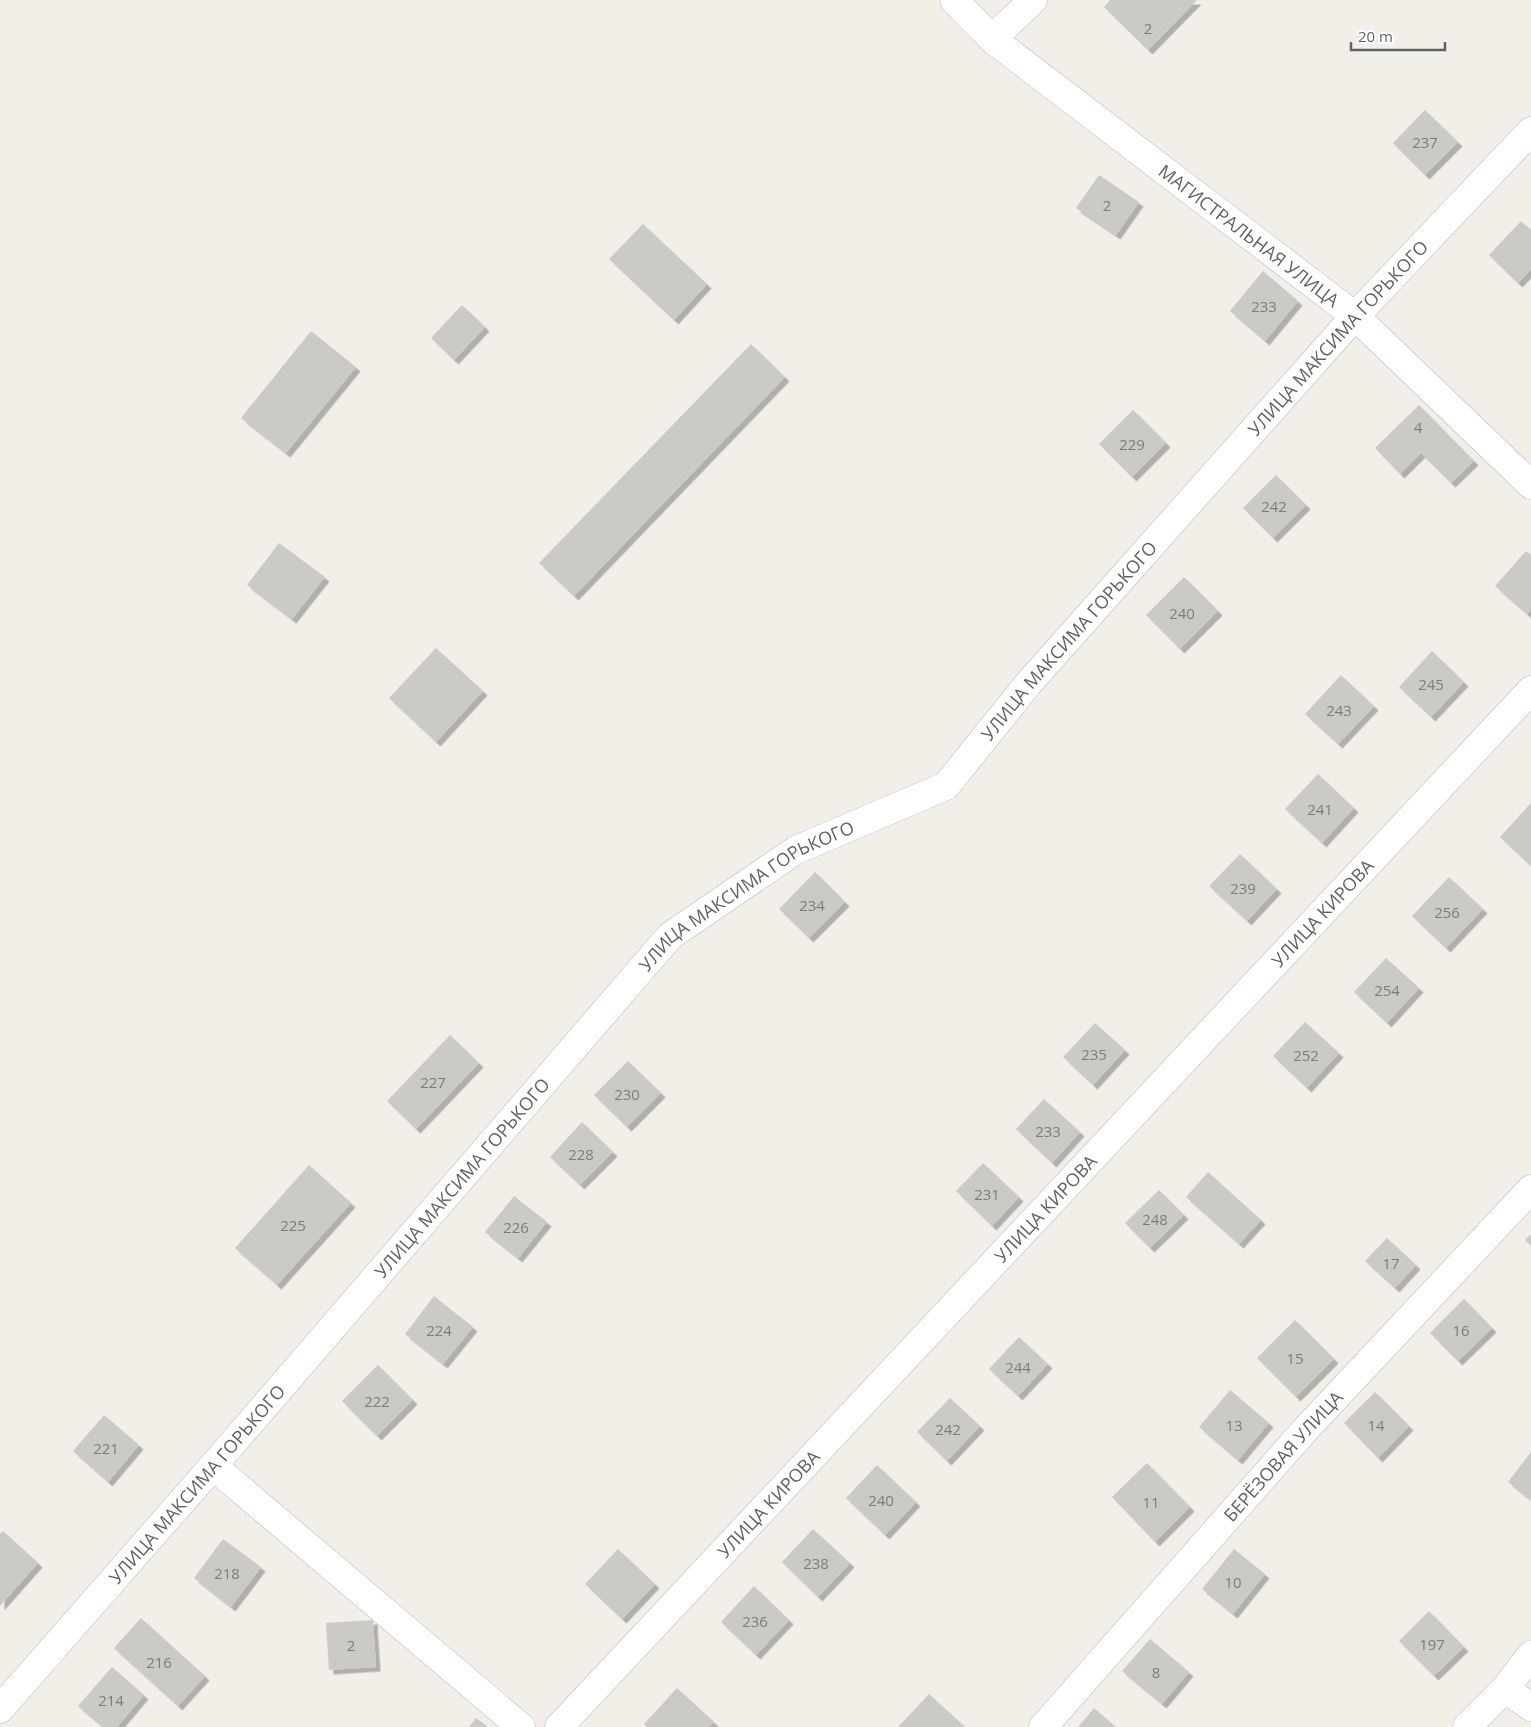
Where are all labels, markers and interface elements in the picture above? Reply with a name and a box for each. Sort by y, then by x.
house number: 2 [1144,18,1152,38]
scale bar [1351,20,1445,52]
text: 20 m [1358,26,1393,46]
house number: 237 [1412,132,1438,152]
street label: МАГИСТРАЛЬНАЯ УЛИЦА [1154,159,1345,312]
house number: 2 [1103,195,1111,215]
street label: УЛИЦА МАКСИМА ГОРЬКОГО [1242,235,1433,441]
house number: 233 [1251,296,1277,316]
house number: 4 [1414,417,1423,437]
house number: 229 [1119,434,1145,454]
house number: 242 [1261,496,1287,516]
street label: УЛИЦА МАКСИМА ГОРЬКОГО [976,536,1162,745]
house number: 240 [1169,603,1195,623]
house number: 245 [1418,674,1444,694]
house number: 243 [1326,700,1352,720]
house number: 241 [1307,799,1333,819]
street label: УЛИЦА МАКСИМА ГОРЬКОГО [633,815,858,976]
street label: УЛИЦА КИРОВА [1266,853,1379,972]
house number: 239 [1230,878,1256,898]
house number: 234 [799,895,825,915]
house number: 256 [1434,902,1460,922]
house number: 254 [1374,980,1400,1000]
house number: 235 [1081,1044,1107,1064]
house number: 252 [1293,1045,1319,1065]
street label: УЛИЦА МАКСИМА ГОРЬКОГО [369,1072,555,1283]
house number: 227 [420,1072,446,1092]
house number: 230 [614,1084,640,1104]
house number: 233 [1035,1121,1061,1141]
house number: 228 [568,1144,594,1164]
street label: УЛИЦА КИРОВА [989,1149,1102,1267]
house number: 231 [974,1184,1000,1204]
house number: 248 [1142,1209,1168,1229]
house number: 225 [280,1215,306,1235]
house number: 226 [503,1217,529,1237]
house number: 17 [1382,1253,1400,1273]
house number: 224 [426,1320,452,1340]
house number: 16 [1452,1320,1470,1340]
house number: 15 [1286,1348,1304,1368]
house number: 244 [1005,1357,1031,1377]
street label: УЛИЦА МАКСИМА ГОРЬКОГО [103,1379,290,1589]
street label: БЕРЁЗОВАЯ УЛИЦА [1218,1385,1348,1526]
house number: 222 [364,1391,390,1411]
house number: 13 [1225,1415,1243,1435]
house number: 14 [1367,1415,1385,1435]
house number: 242 [935,1419,961,1439]
house number: 221 [93,1438,119,1458]
street label: УЛИЦА КИРОВА [712,1444,825,1563]
house number: 240 [868,1490,894,1510]
house number: 11 [1142,1492,1160,1512]
house number: 238 [803,1553,829,1573]
house number: 218 [214,1563,240,1583]
house number: 10 [1224,1572,1242,1592]
house number: 236 [742,1611,768,1631]
house number: 197 [1419,1634,1445,1654]
house number: 2 [347,1635,355,1655]
house number: 216 [146,1652,172,1672]
house number: 8 [1152,1662,1160,1682]
house number: 214 [98,1690,124,1710]

